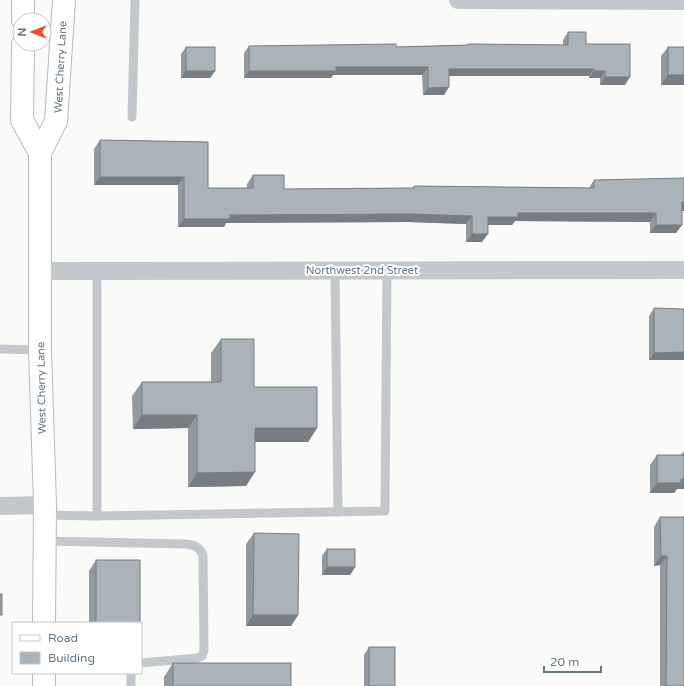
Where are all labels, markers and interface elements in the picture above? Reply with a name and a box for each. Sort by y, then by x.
north arrow [12,12,52,52]
street label: West Cherry Lane [52,21,69,113]
text: N [16,28,29,36]
street label: Northwest 2nd Street [306,264,418,277]
street label: West Cherry Lane [34,342,49,434]
legend [12,622,142,674]
text: Road [48,631,78,645]
scale bar [544,648,601,674]
text: Building [48,651,95,665]
text: 20 m [550,655,579,669]

